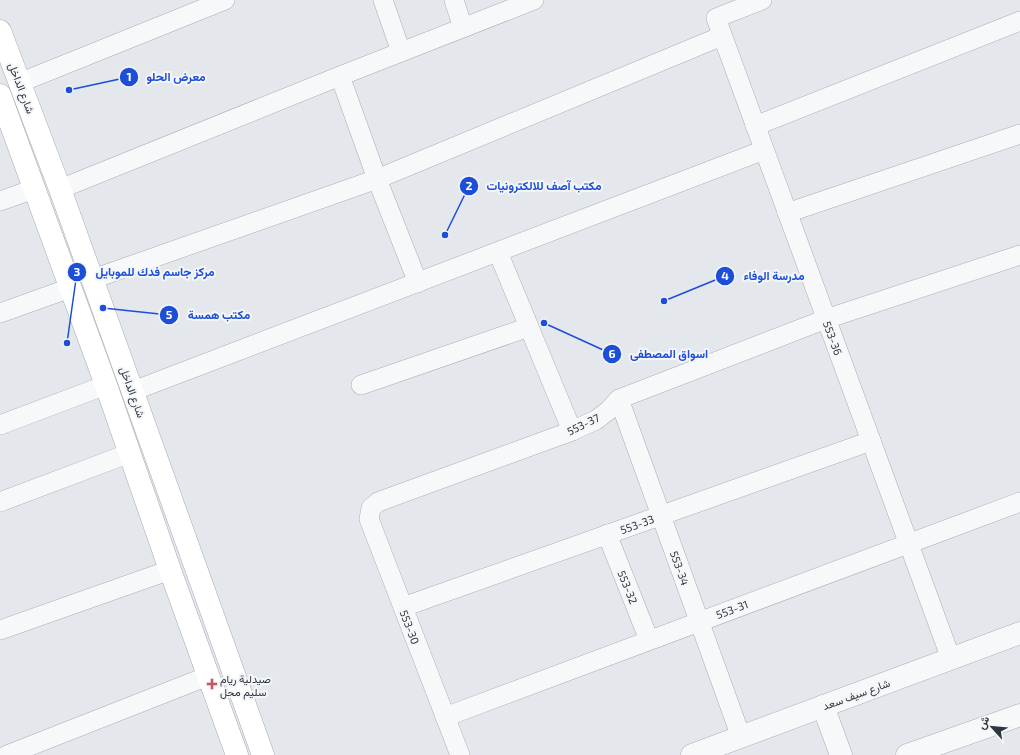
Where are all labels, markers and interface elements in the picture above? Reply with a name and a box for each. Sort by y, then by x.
street label: شارع الداخل [4,61,38,116]
callout: معرض الحلو [119,65,214,89]
text: 1 [126,69,132,83]
text: معرض الحلو [146,69,206,85]
callout: مكتب آصف للالكترونيات [459,174,610,198]
text: 2 [466,178,473,192]
text: مكتب آصف للالكترونيات [486,178,602,194]
callout: مركز جاسم فدك للموبايل [67,260,222,284]
text: 3 [74,264,81,278]
text: مركز جاسم فدك للموبايل [96,264,215,280]
callout: مدرسة الوفاء [715,264,812,288]
text: 4 [721,268,729,282]
text: مدرسة الوفاء [743,268,805,284]
callout: مكتب همسة [159,303,258,327]
text: 5 [166,307,173,321]
text: مكتب همسة [188,307,251,322]
street label: 553-36 [821,319,845,357]
callout: اسواق المصطفى [602,342,716,366]
text: 6 [608,346,616,360]
text: اسواق المصطفى [630,346,708,362]
street label: شارع الداخل [116,365,148,420]
street label: 553-37 [565,410,602,437]
street label: 553-33 [618,512,656,536]
street label: 553-34 [668,549,692,587]
street label: 553-32 [615,568,641,606]
street label: 553-31 [714,597,750,621]
street label: 553-30 [398,608,422,646]
place label: صيدلية ريام سليم محل [220,672,271,700]
street label: شارع سيف سعد [821,676,892,714]
marker: صيدلية ريام سليم محل [207,679,217,689]
north arrow [972,707,1012,747]
text: ش [974,713,992,732]

